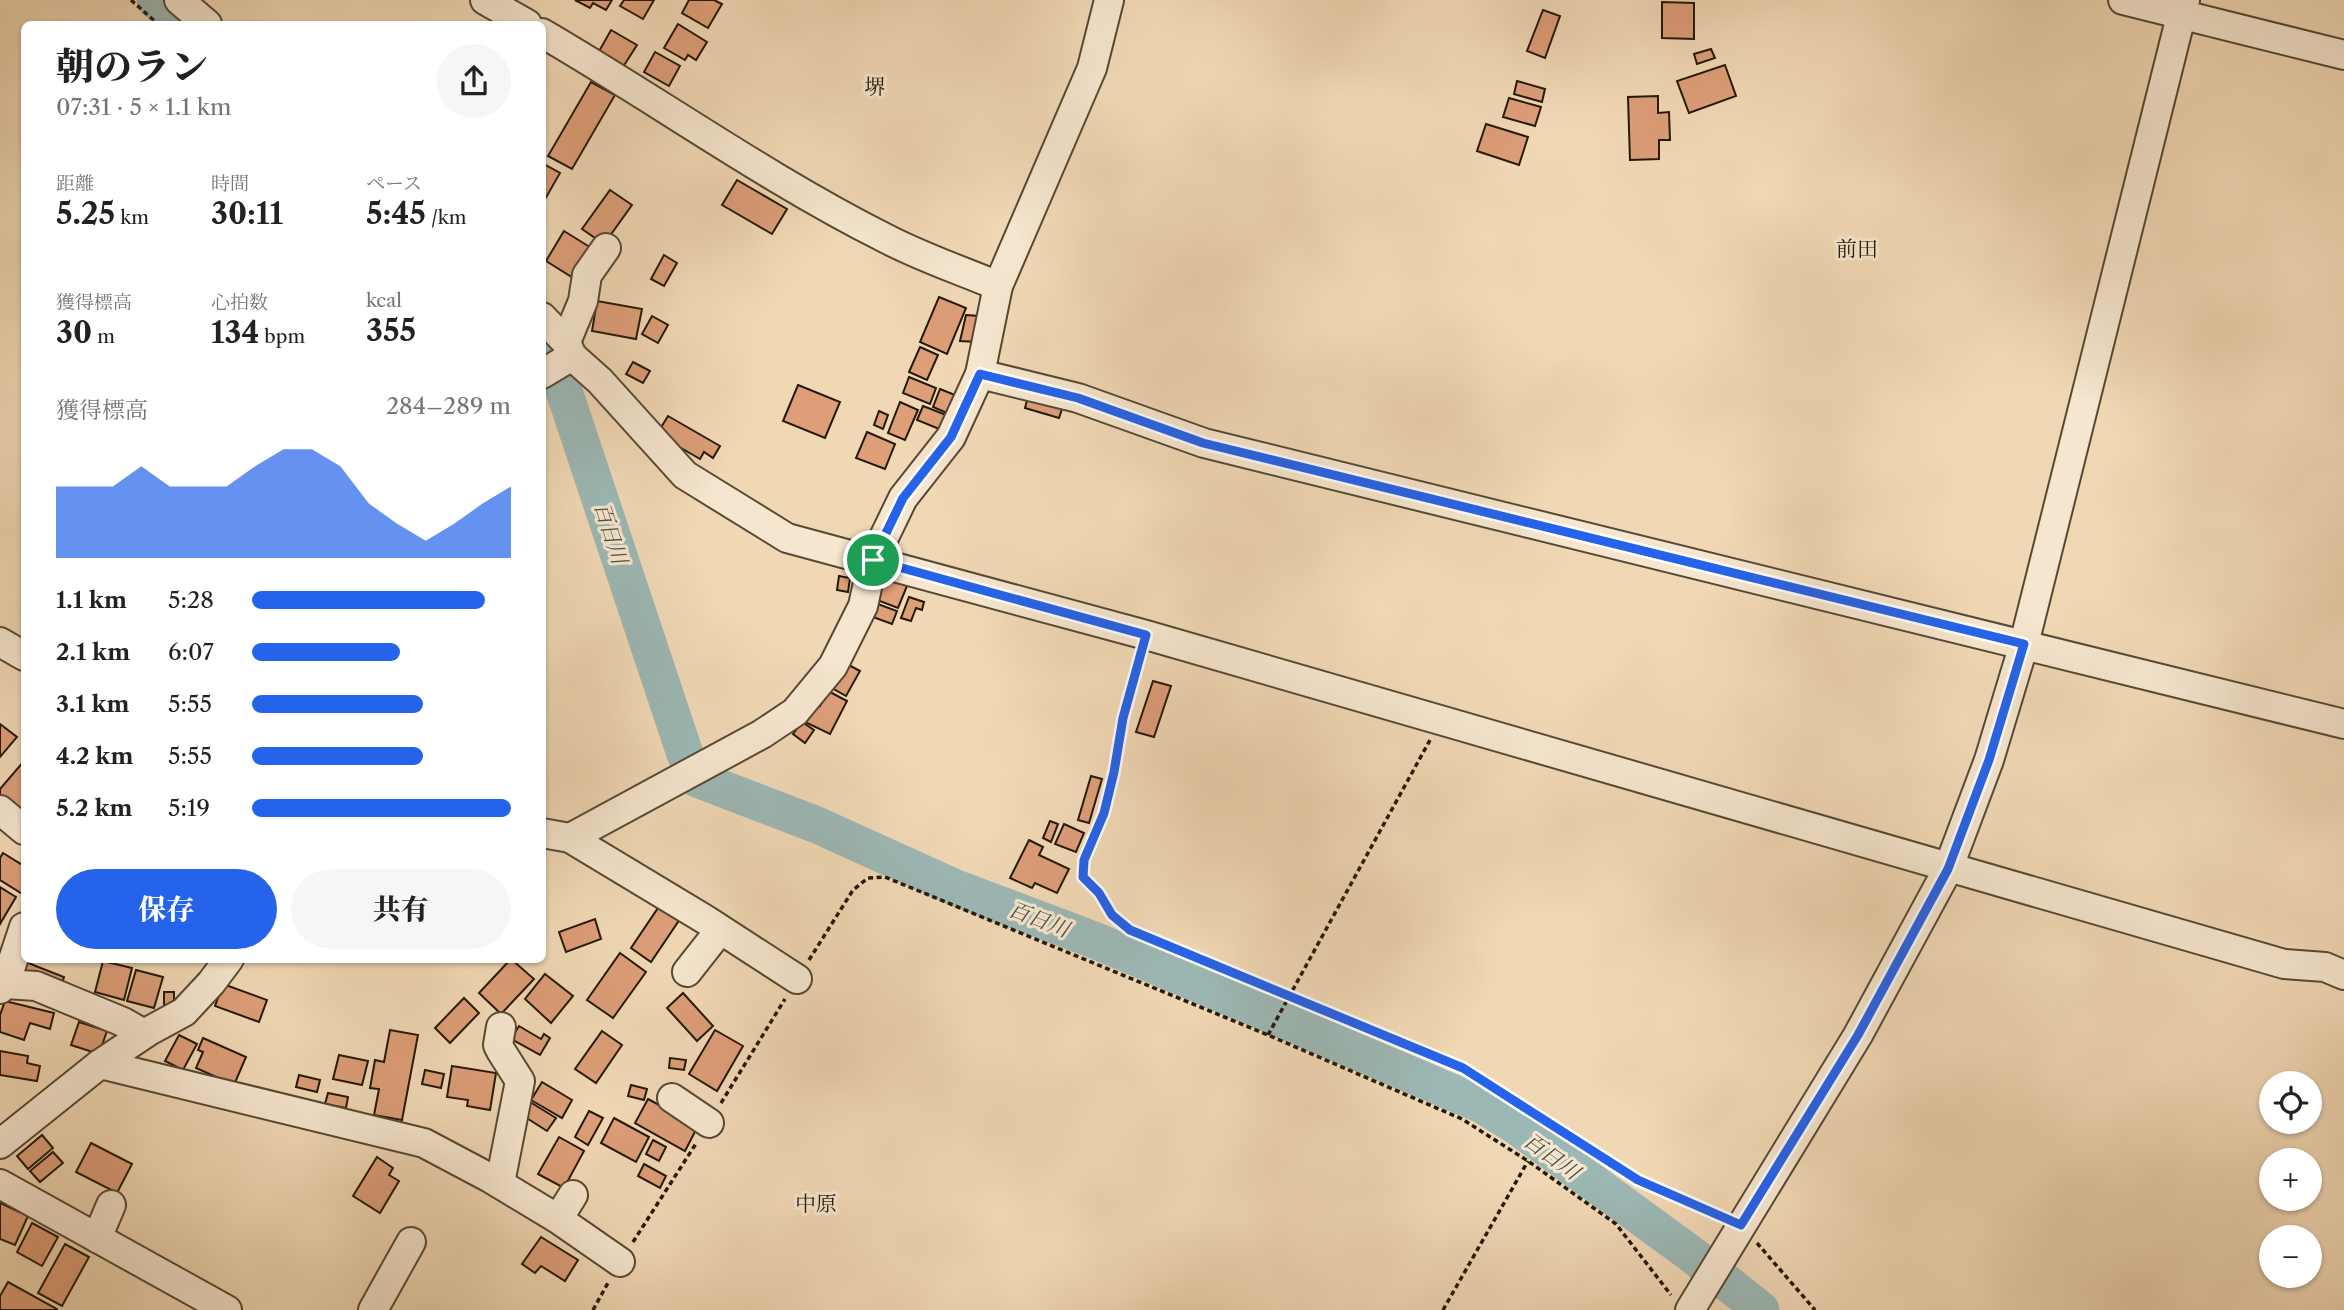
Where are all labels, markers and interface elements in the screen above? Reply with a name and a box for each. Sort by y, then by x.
text: 朝のラン [56,43,208,90]
button: share [437,44,511,118]
district label: 堺 [865,74,886,99]
text: 07:31 · 5 × 1.1 km [56,93,232,121]
text: 距離 [56,172,94,195]
text: 時間 [211,172,249,195]
text: ペース [366,172,422,195]
text: 5.25 [56,195,115,232]
text: 30:11 [211,195,283,232]
text: 5:45 [366,195,426,232]
text: km [115,206,149,229]
text: /km [426,206,466,229]
district label: 前田 [1836,236,1878,261]
text: kcal [366,289,402,312]
text: 獲得標高 [56,291,132,314]
text: 心拍数 [211,291,268,314]
text: 355 [366,312,416,349]
text: 30 [56,314,92,351]
text: 134 [211,314,259,351]
text: m [92,325,115,348]
text: bpm [259,325,305,348]
text: 284–289 m [386,392,511,420]
text: 獲得標高 [56,396,148,424]
water label: 百日川 [589,499,633,569]
pin [843,530,903,590]
icon: arrive [854,541,892,579]
text: 1.1 km [56,586,127,614]
text: 5:28 [168,586,214,614]
text: 2.1 km [56,638,130,666]
text: 6:07 [168,638,214,666]
text: 3.1 km [56,690,130,718]
text: 5:55 [168,690,212,718]
text: 4.2 km [56,742,133,770]
text: 5:55 [168,742,212,770]
text: 5.2 km [56,794,132,822]
text: 5:19 [168,794,210,822]
button: 保存 [56,869,277,949]
button: 共有 [291,869,511,949]
water label: 百日川 [1005,896,1075,943]
map controls [2259,1071,2322,1288]
button: locate [2259,1071,2322,1134]
water label: 百日川 [1519,1127,1586,1186]
button: + [2259,1148,2322,1211]
district label: 中原 [795,1191,837,1216]
button: − [2259,1225,2322,1288]

